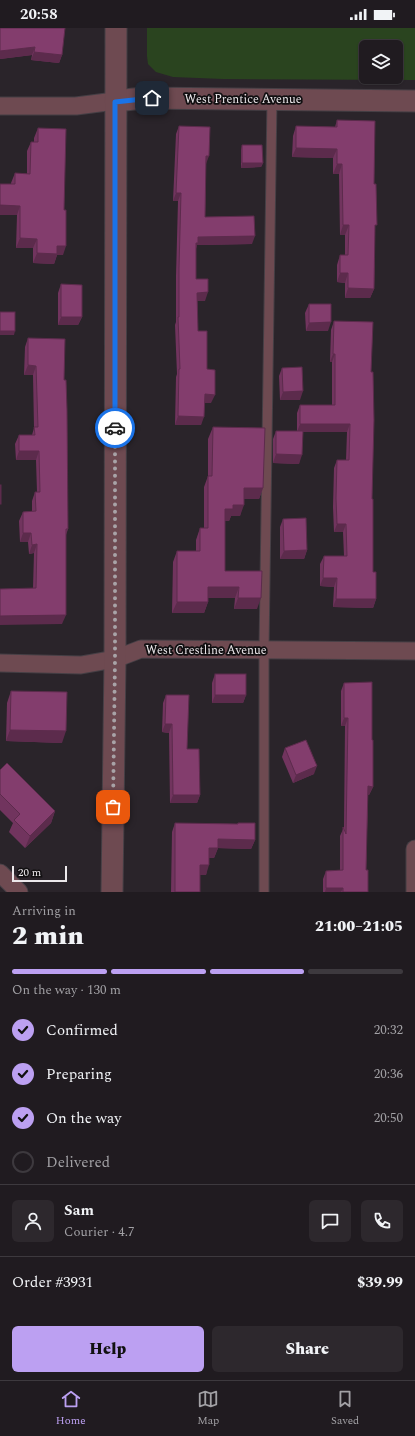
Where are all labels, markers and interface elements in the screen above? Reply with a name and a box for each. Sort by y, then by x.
text: 20:58 [20,3,58,26]
map controls [359,40,403,84]
button: layers [359,40,403,84]
pin [135,81,169,115]
icon: home [141,87,163,109]
street label: West Prentice Avenue [185,90,302,109]
courier [95,408,135,448]
icon: car [104,417,126,439]
street label: West Crestline Avenue [146,641,267,660]
pin [96,790,130,824]
icon: bag [102,796,124,818]
scale bar [12,864,67,883]
text: 20 m [18,864,41,881]
text: Arriving in [12,901,76,921]
text: 21:00–21:05 [315,915,403,938]
text: 2 min [12,916,84,956]
text: On the way · 130 m [12,980,121,1000]
icon: check [12,1019,34,1041]
text: Confirmed [46,1019,118,1042]
text: 20:32 [374,1020,403,1040]
icon: check [12,1063,34,1085]
text: Preparing [46,1063,112,1086]
text: 20:36 [374,1064,403,1084]
icon: check [12,1107,34,1129]
text: On the way [46,1107,121,1130]
text: 20:50 [374,1108,403,1128]
text: Delivered [46,1151,110,1174]
text: Sam [64,1199,94,1222]
button: person [12,1200,54,1242]
button: chat [309,1200,351,1242]
button: phone [361,1200,403,1242]
text: Courier · 4.7 [64,1222,134,1242]
text: Order #3931 [12,1271,93,1294]
text: $39.99 [357,1271,403,1294]
button: Help [12,1326,204,1372]
button: Share [212,1326,403,1372]
tab: Home [56,1388,85,1429]
tab: Map [197,1388,219,1429]
tab: Saved [331,1388,359,1429]

